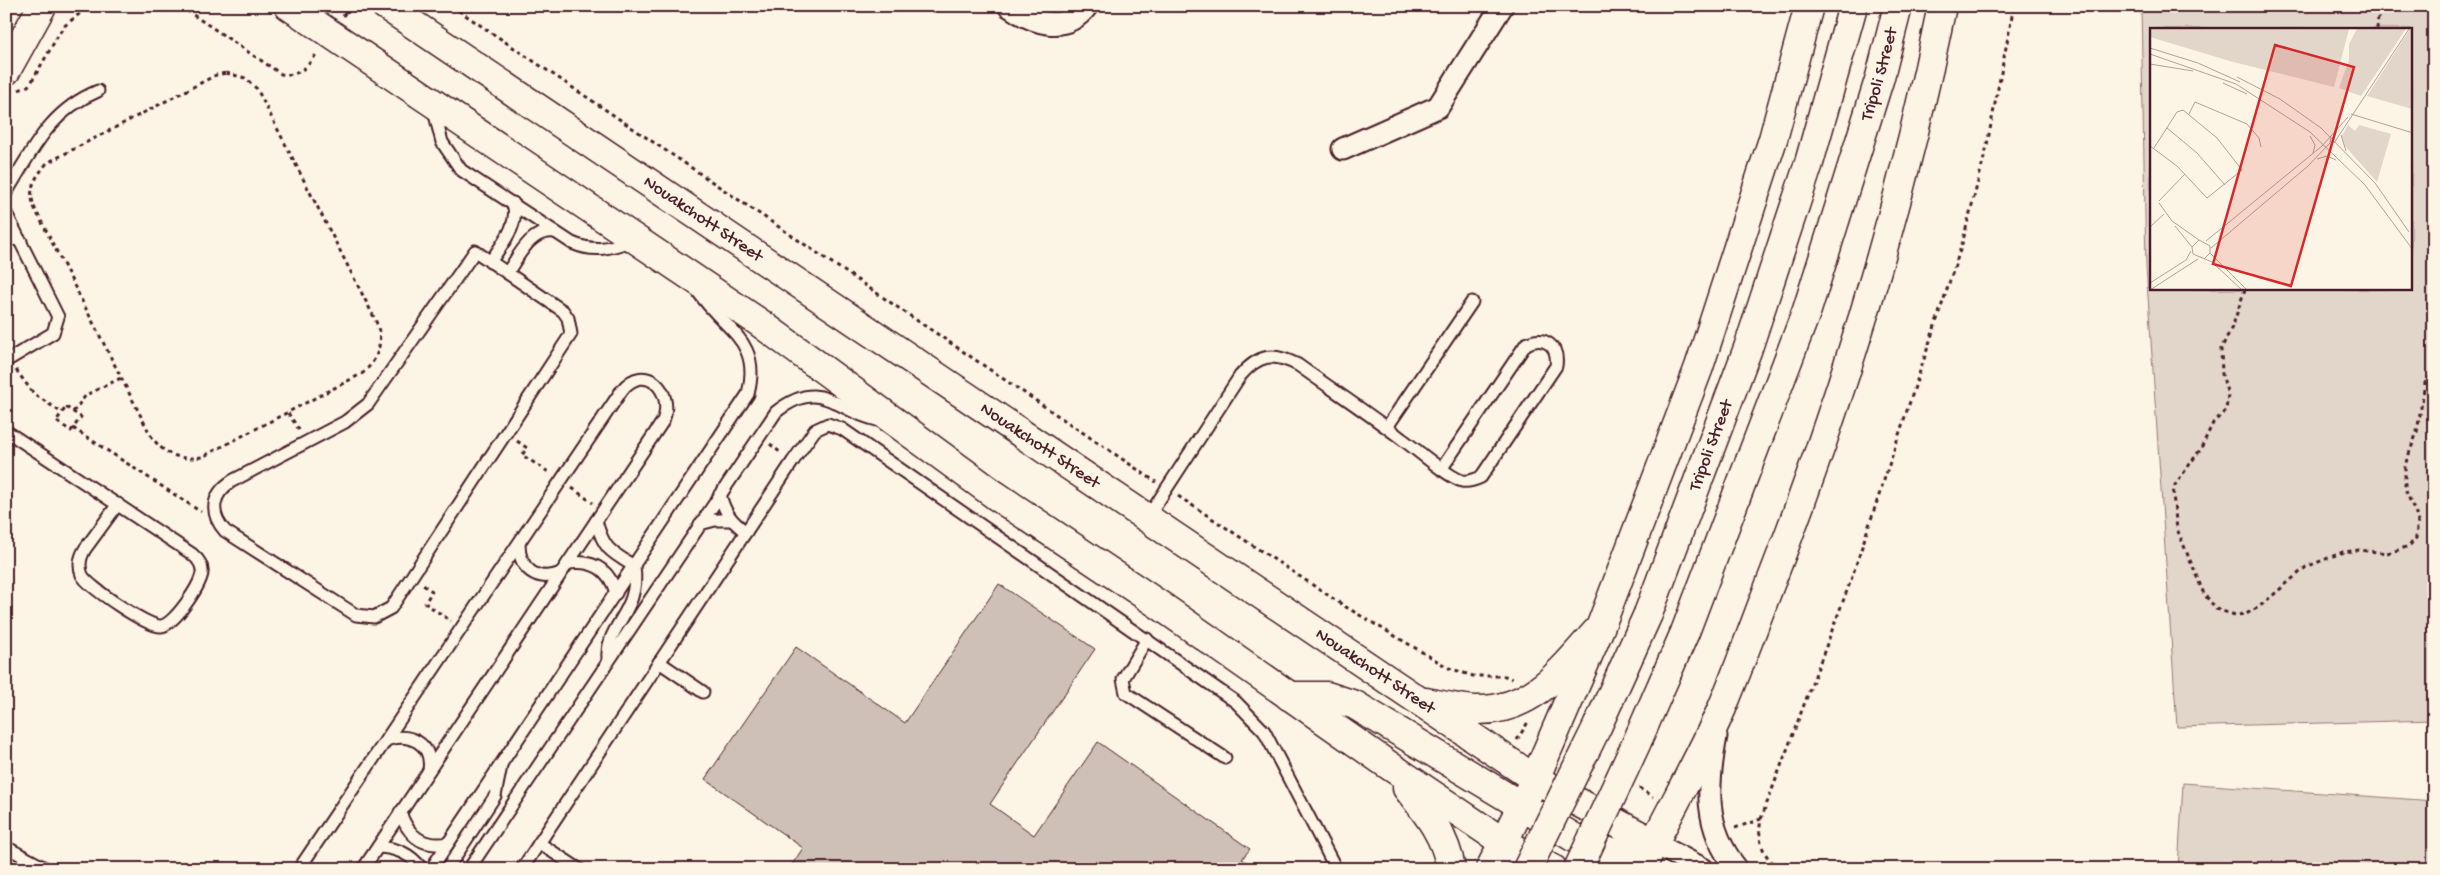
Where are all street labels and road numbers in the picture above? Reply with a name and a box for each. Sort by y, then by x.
street label: Tripoli Street [1856,24,1903,124]
street label: Nouakchott Street [639,172,768,268]
street label: Tripoli Street [1684,396,1739,495]
street label: Nouakchott Street [976,398,1105,494]
street label: Nouakchott Street [1311,624,1440,720]

